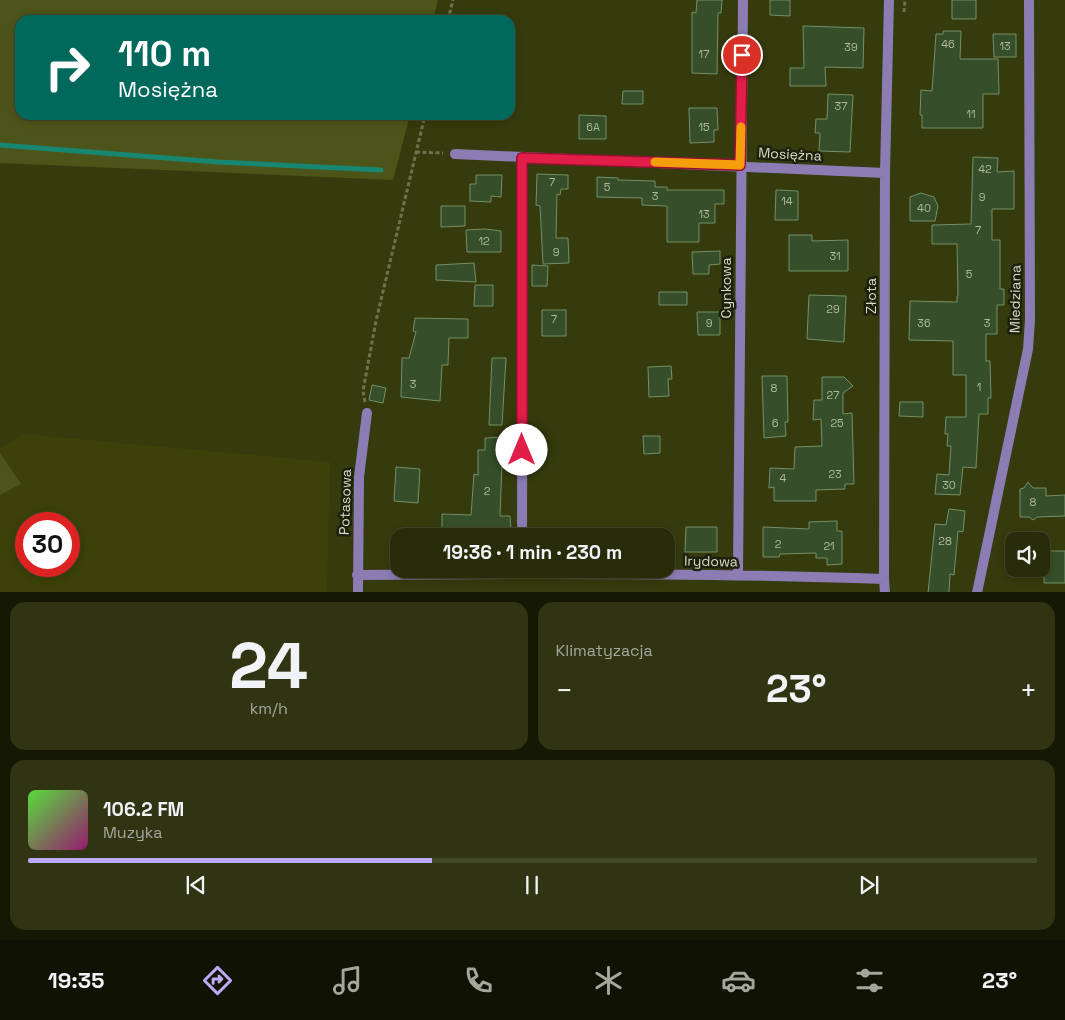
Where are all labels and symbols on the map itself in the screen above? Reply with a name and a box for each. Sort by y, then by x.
pin [721,34,763,76]
house number: 46 [941,37,955,51]
house number: 13 [999,39,1011,53]
house number: 39 [844,40,858,54]
house number: 17 [699,47,709,61]
house number: 37 [835,99,847,113]
house number: 11 [966,107,976,121]
house number: 6A [586,120,600,134]
house number: 15 [698,120,710,134]
street label: Mosiężna [758,143,822,165]
house number: 42 [978,162,992,176]
house number: 7 [549,175,555,189]
house number: 5 [604,180,611,194]
house number: 3 [652,189,659,203]
house number: 9 [979,190,986,204]
house number: 14 [781,194,793,208]
house number: 40 [917,201,931,215]
house number: 13 [698,207,710,221]
house number: 7 [975,223,981,237]
house number: 12 [478,234,490,248]
house number: 9 [553,245,560,259]
house number: 31 [829,249,841,263]
street label: Cynkowa [717,258,735,318]
street label: Miedziana [1005,265,1025,333]
house number: 5 [966,267,973,281]
street label: Złota [862,278,880,314]
house number: 29 [826,302,840,316]
house number: 7 [551,312,557,326]
house number: 9 [706,316,713,330]
house number: 36 [917,316,931,330]
house number: 3 [984,316,991,330]
house number: 3 [410,377,417,391]
house number: 1 [977,380,981,394]
house number: 8 [771,381,778,395]
house number: 27 [827,388,839,402]
house number: 6 [772,416,779,430]
house number: 25 [830,416,844,430]
position arrow [495,423,547,475]
house number: 23 [828,467,842,481]
street label: Potasowa [335,469,355,535]
house number: 4 [780,471,787,485]
house number: 30 [942,478,956,492]
house number: 2 [484,484,491,498]
house number: 8 [1030,495,1037,509]
speed limit sign: 30 [15,512,80,577]
house number: 28 [938,534,952,548]
house number: 2 [775,537,782,551]
house number: 21 [823,539,835,553]
street label: Irydowa [684,552,738,570]

